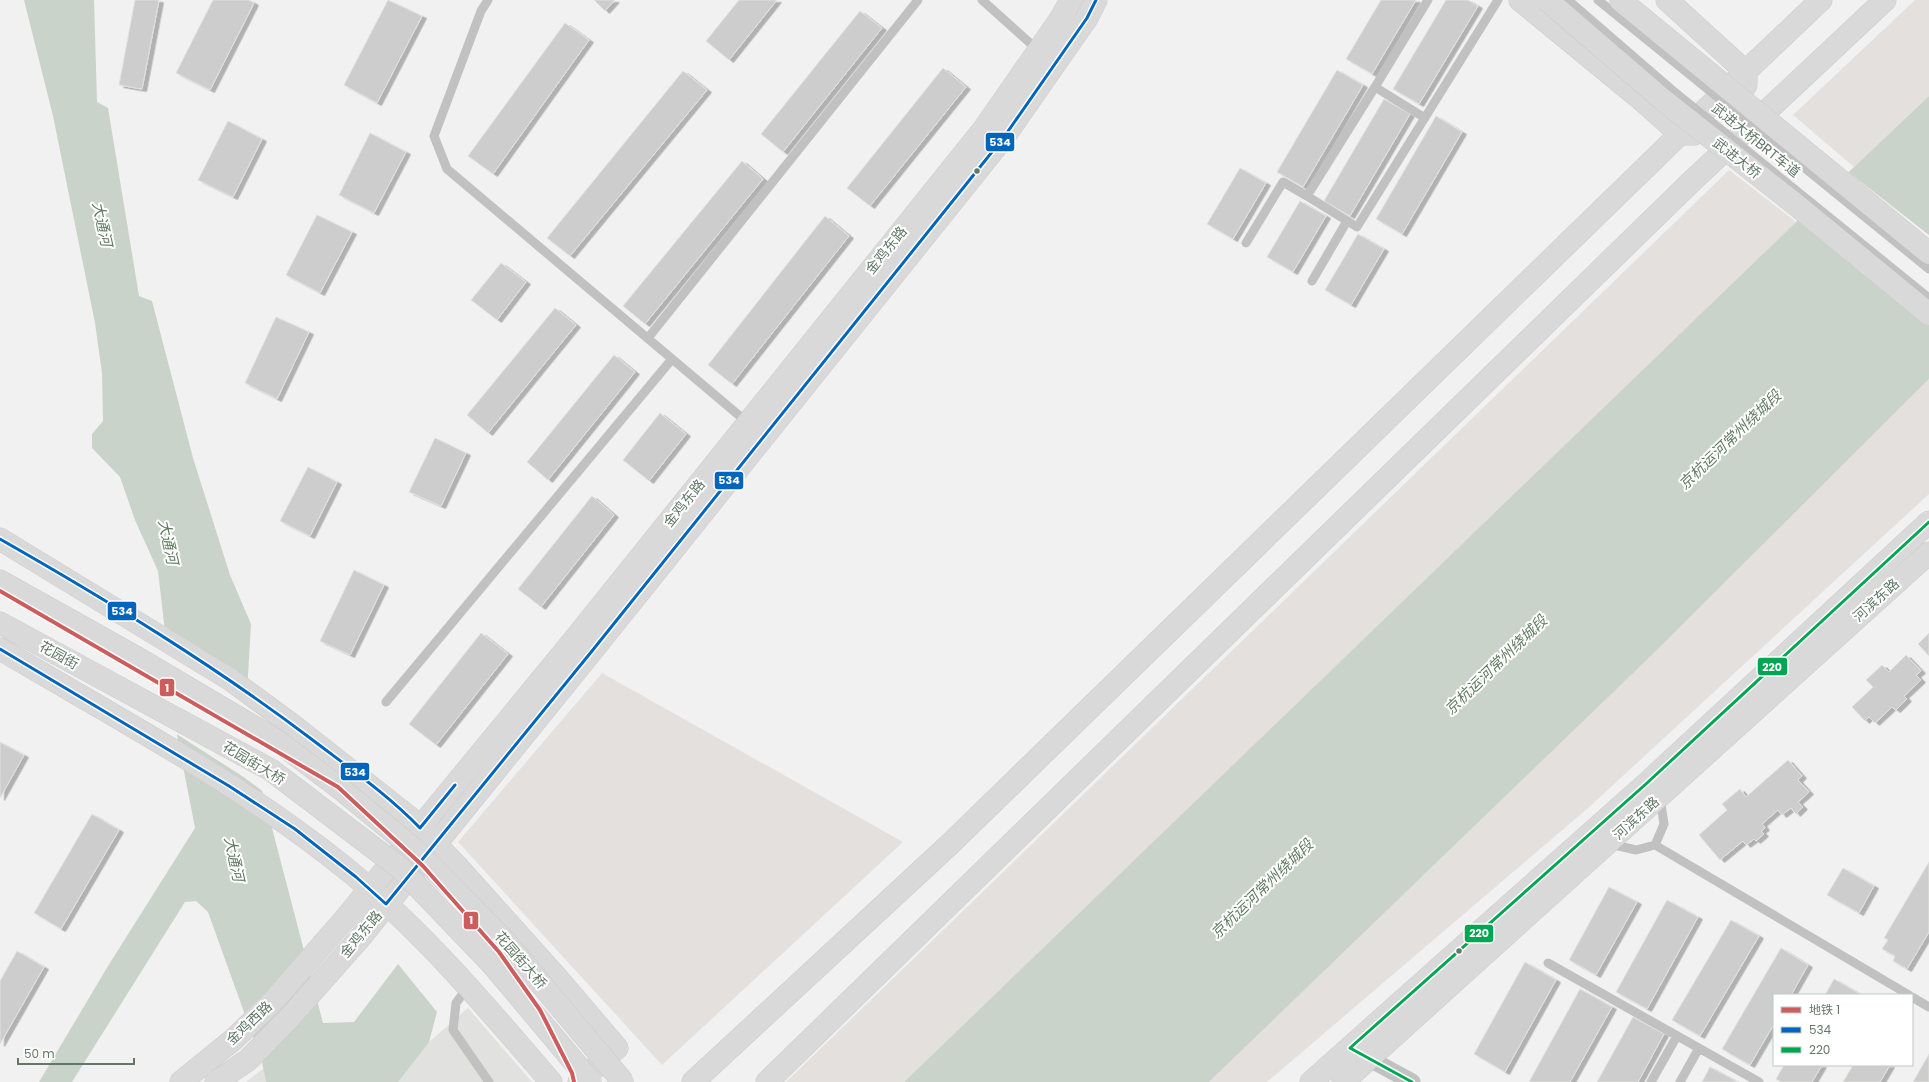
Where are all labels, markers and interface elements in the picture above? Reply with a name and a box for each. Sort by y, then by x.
street label: 武进大桥BRT车道 [1708,99,1804,181]
line badge: 534 [985,132,1015,152]
text: 534 [989,134,1011,150]
street label: 武进大桥 [1710,134,1764,182]
unlabelled marker [972,166,982,176]
water label: 大通河 [88,200,118,251]
street label: 金鸡东路 [861,222,911,278]
water label: 京杭运河常州绕城段 [1674,384,1787,494]
line badge: 534 [714,471,744,490]
text: 534 [718,472,740,488]
street label: 金鸡东路 [659,475,709,531]
water label: 大通河 [154,518,184,569]
street label: 河滨东路 [1849,574,1903,626]
line badge: 534 [107,601,137,621]
text: 534 [111,603,133,619]
water label: 京杭运河常州绕城段 [1440,609,1553,719]
street label: 花园街 [36,636,82,674]
line badge: 220 [1757,657,1788,676]
text: 220 [1762,659,1782,675]
line badge: 1 [159,678,175,697]
text: 1 [165,680,169,696]
street label: 花园街大桥 [219,736,289,790]
line badge: 534 [340,762,370,781]
text: 534 [344,764,366,780]
street label: 河滨东路 [1609,792,1663,844]
water label: 京杭运河常州绕城段 [1206,833,1319,943]
water label: 大通河 [220,835,250,886]
street label: 金鸡东路 [335,906,387,962]
line badge: 1 [463,911,479,930]
text: 1 [469,912,473,928]
line badge: 220 [1464,924,1494,943]
text: 220 [1469,925,1489,941]
street label: 花园街大桥 [490,927,552,993]
unlabelled marker [1454,946,1464,956]
legend [1773,994,1913,1066]
street label: 金鸡西路 [222,997,276,1049]
text: 地铁 1 [1809,1001,1840,1018]
text: 534 [1809,1021,1832,1038]
scale bar [18,1040,134,1066]
text: 220 [1809,1041,1830,1058]
text: 50 m [24,1045,55,1062]

